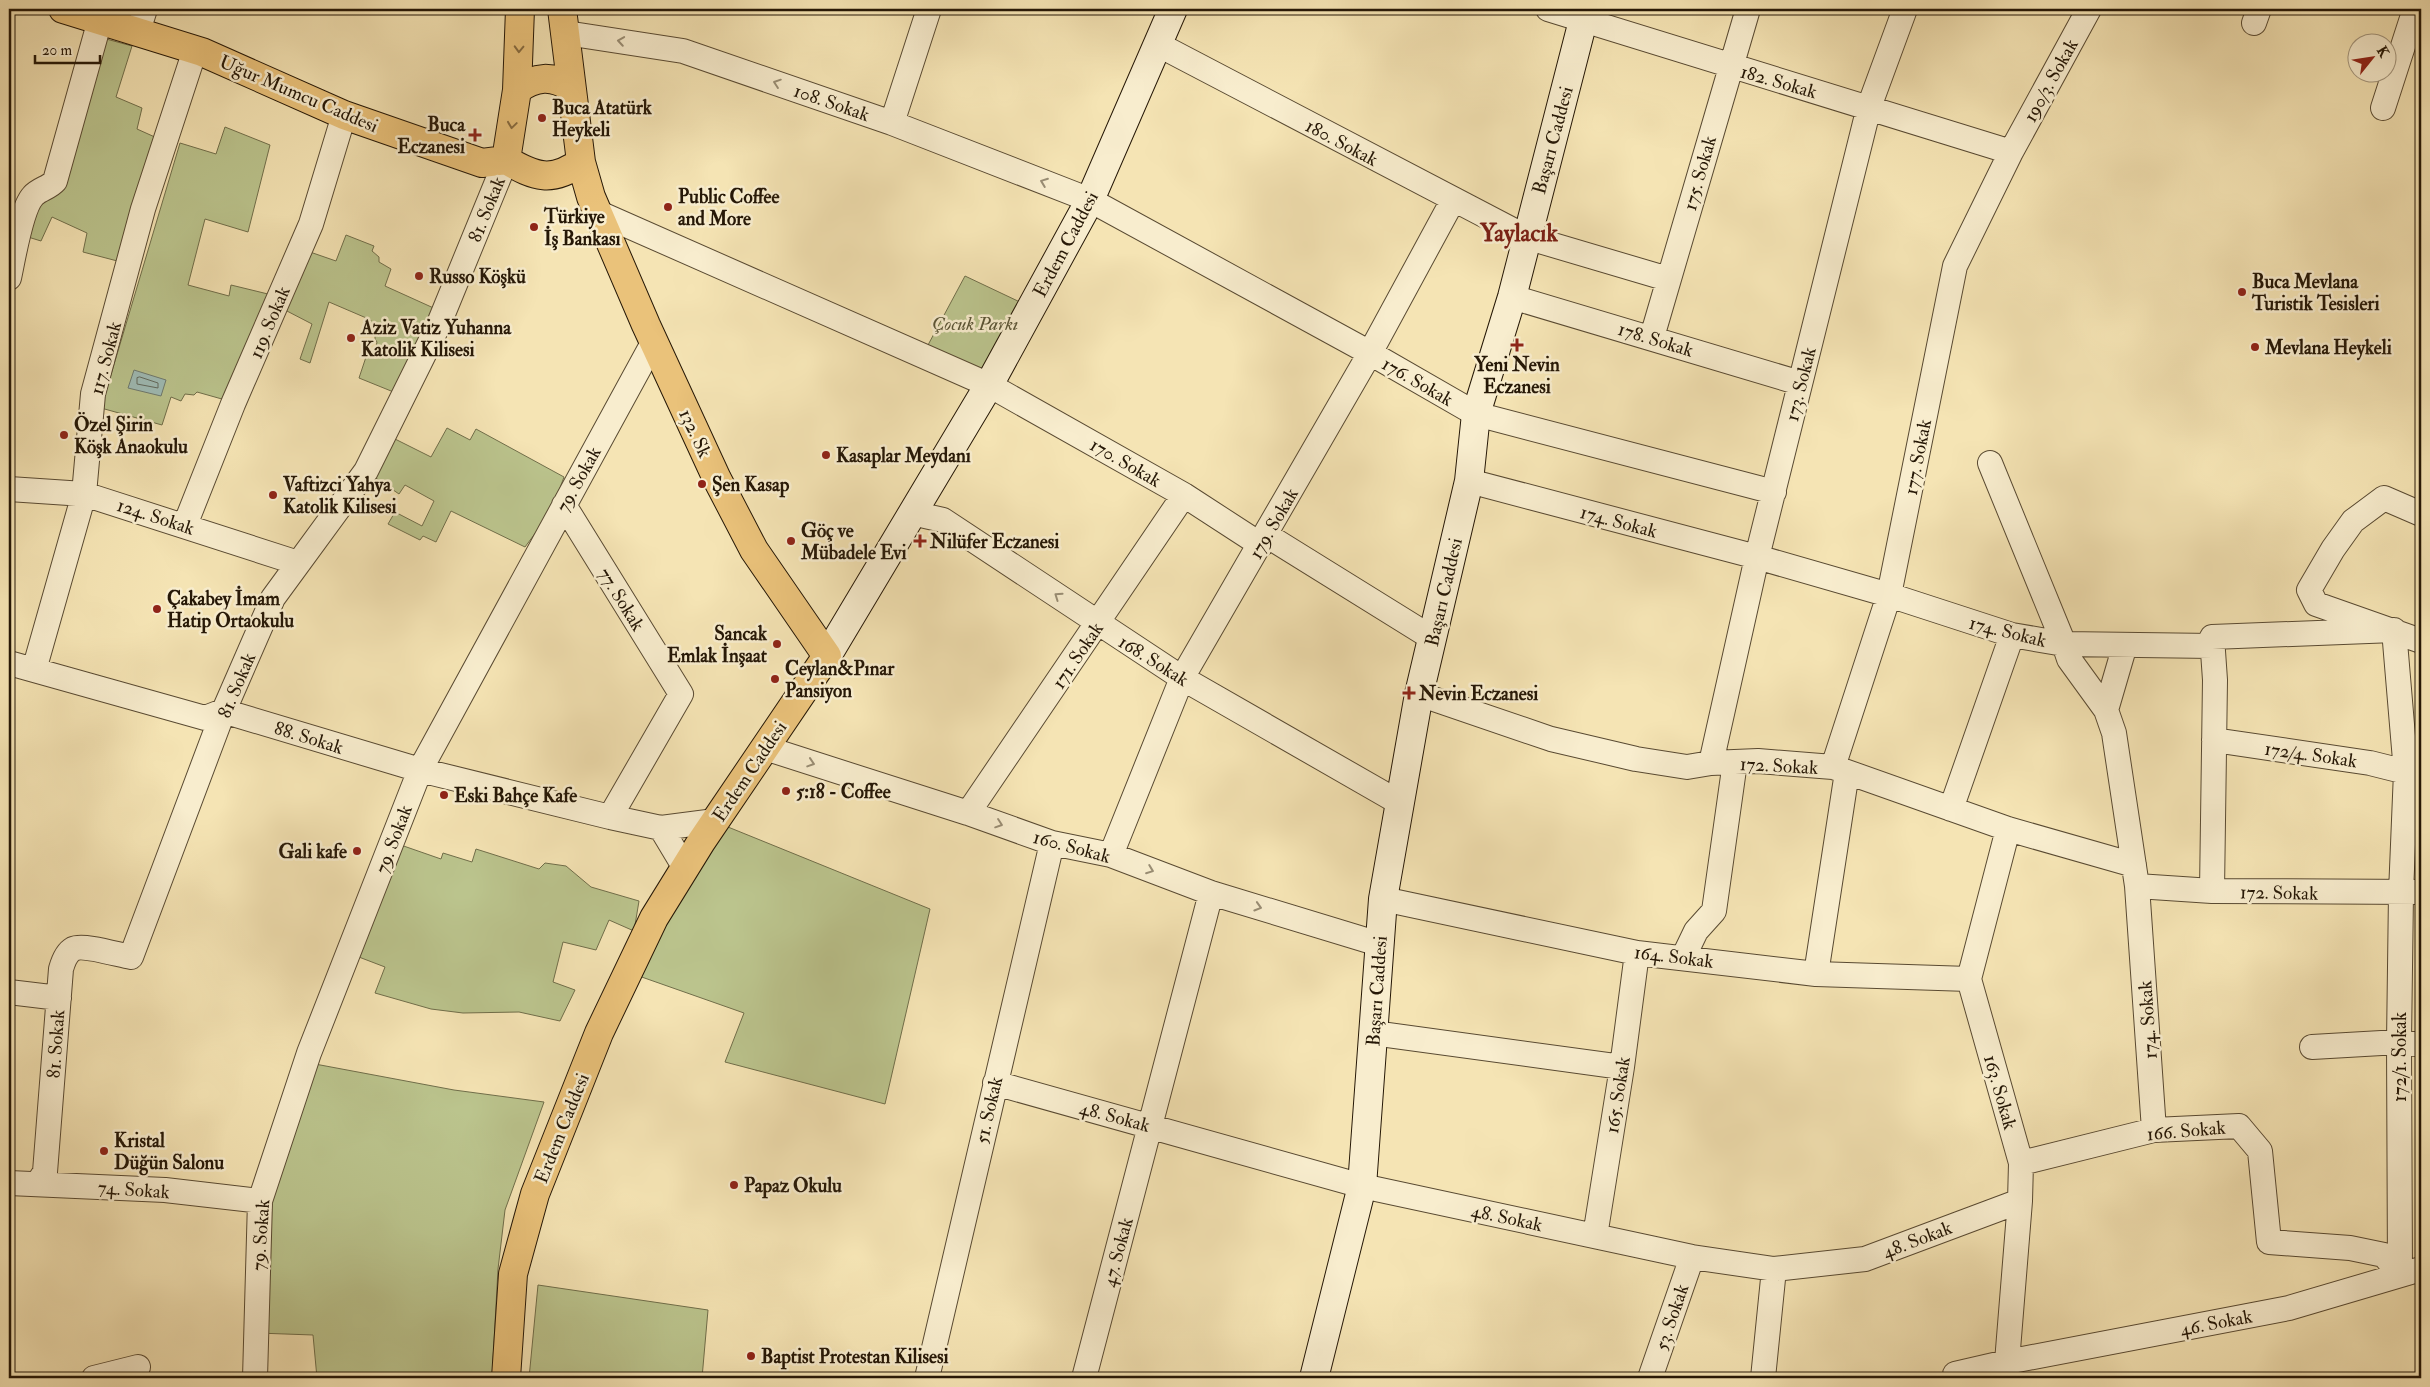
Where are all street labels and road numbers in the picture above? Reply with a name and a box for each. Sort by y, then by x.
street label: 190/3. Sokak [2018,35,2084,126]
street label: Uğur Mumcu Caddesi [216,50,382,138]
street label: 182. Sokak [1738,60,1820,104]
street label: 108. Sokak [791,79,873,127]
street label: Başarı Caddesi [1527,84,1579,197]
street label: 180. Sokak [1301,114,1382,172]
street label: 175. Sokak [1678,133,1722,213]
street label: 81. Sokak [463,173,511,246]
street label: Erdem Caddesi [1028,187,1104,302]
street label: 119. Sokak [244,283,296,362]
street label: 178. Sokak [1615,317,1696,363]
street label: 117. Sokak [85,319,127,398]
street label: 173. Sokak [1780,344,1822,424]
street label: 176. Sokak [1378,352,1457,412]
street label: 132. Sk [673,405,717,462]
street label: 177. Sokak [1899,417,1937,497]
street label: 170. Sokak [1086,433,1165,493]
street label: 79. Sokak [551,442,607,517]
street label: 179. Sokak [1244,484,1304,563]
street label: 124. Sokak [114,493,198,541]
street label: 174. Sokak [1578,500,1660,544]
street label: Başarı Caddesi [1420,536,1468,649]
street label: 77. Sokak [592,563,650,636]
street label: 174. Sokak [1967,611,2049,653]
street label: 171. Sokak [1047,618,1109,694]
street label: 168. Sokak [1114,630,1193,692]
street label: 81. Sokak [212,649,261,722]
street label: 88. Sokak [271,716,346,760]
street label: Erdem Caddesi [707,717,792,827]
street label: 172/4. Sokak [2263,737,2359,773]
street label: 172. Sokak [1739,752,1819,780]
street label: 79. Sokak [370,802,418,877]
street label: 160. Sokak [1030,825,1113,869]
street label: 172. Sokak [2240,880,2318,906]
street label: Başarı Caddesi [1361,935,1393,1047]
street label: 164. Sokak [1633,940,1715,974]
street label: 174. Sokak [2133,980,2163,1060]
street label: 81. Sokak [42,1009,70,1079]
street label: 172/1. Sokak [2388,1012,2412,1102]
street label: 163. Sokak [1978,1052,2022,1132]
street label: 165. Sokak [1600,1055,1636,1135]
street label: Erdem Caddesi [529,1070,595,1187]
street label: 51. Sokak [970,1074,1008,1146]
street label: 48. Sokak [1077,1096,1153,1138]
street label: 166. Sokak [2146,1116,2226,1146]
street label: 74. Sokak [97,1176,171,1204]
street label: 79. Sokak [247,1199,275,1272]
street label: 48. Sokak [1469,1199,1545,1237]
street label: 47. Sokak [1097,1215,1139,1290]
street label: 48. Sokak [1879,1216,1955,1264]
street label: 53. Sokak [1649,1281,1694,1354]
street label: 46. Sokak [2178,1304,2254,1342]

